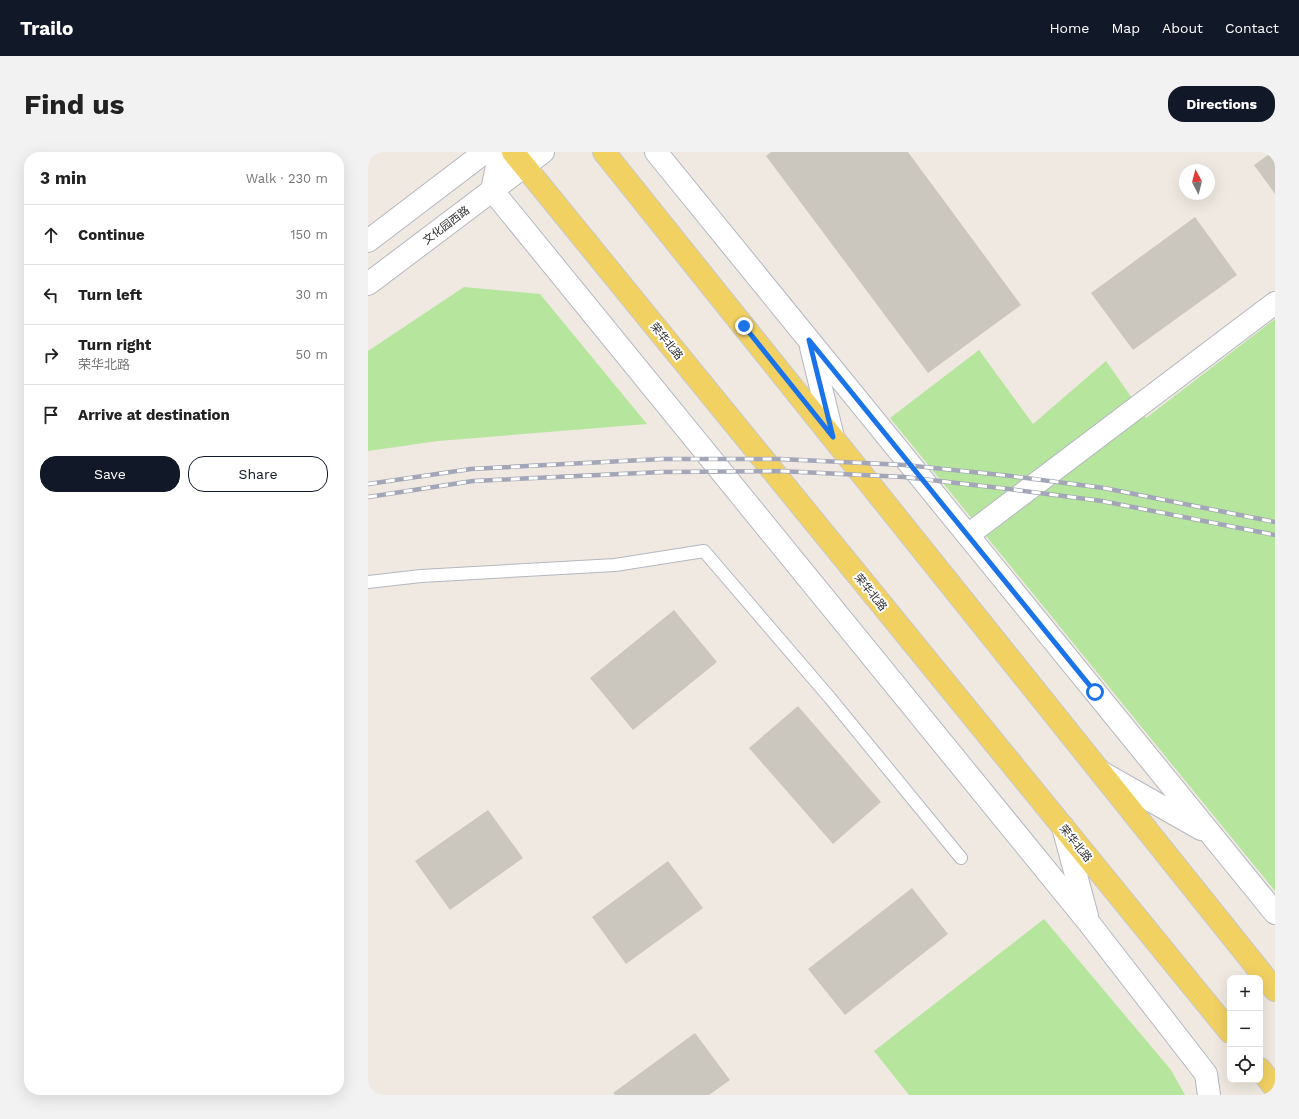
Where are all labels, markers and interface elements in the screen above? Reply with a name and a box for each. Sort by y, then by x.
text: Trailo [20,17,73,40]
text: Home [1049,20,1089,36]
text: Map [1111,20,1140,36]
text: About [1162,20,1203,36]
text: Contact [1225,20,1279,36]
button: Directions [1168,86,1275,122]
text: Find us [24,88,124,121]
north arrow [1179,164,1215,200]
text: 3 min [40,168,86,188]
text: Walk · 230 m [246,171,328,186]
street label: 文化园西路 [420,204,472,247]
icon: ahead [40,224,62,246]
text: Continue [78,226,145,244]
text: 150 m [290,227,328,242]
icon: left [40,284,62,306]
text: Turn left [78,286,142,304]
text: 30 m [296,287,328,302]
route end [735,317,753,335]
street label: 荣华北路 [648,320,686,363]
text: Turn right [78,336,151,354]
icon: right [40,344,62,366]
text: 50 m [296,347,328,362]
text: 荣华北路 [78,357,130,372]
icon: arrive [40,404,62,426]
text: Arrive at destination [78,406,230,424]
button: Save [40,456,180,492]
button: Share [188,456,328,492]
street label: 荣华北路 [852,571,890,614]
route start [1086,683,1104,701]
street label: 荣华北路 [1057,822,1095,865]
map controls [1227,975,1263,1083]
button: + [1227,975,1263,1011]
button: − [1227,1011,1263,1047]
button: locate [1227,1047,1263,1083]

